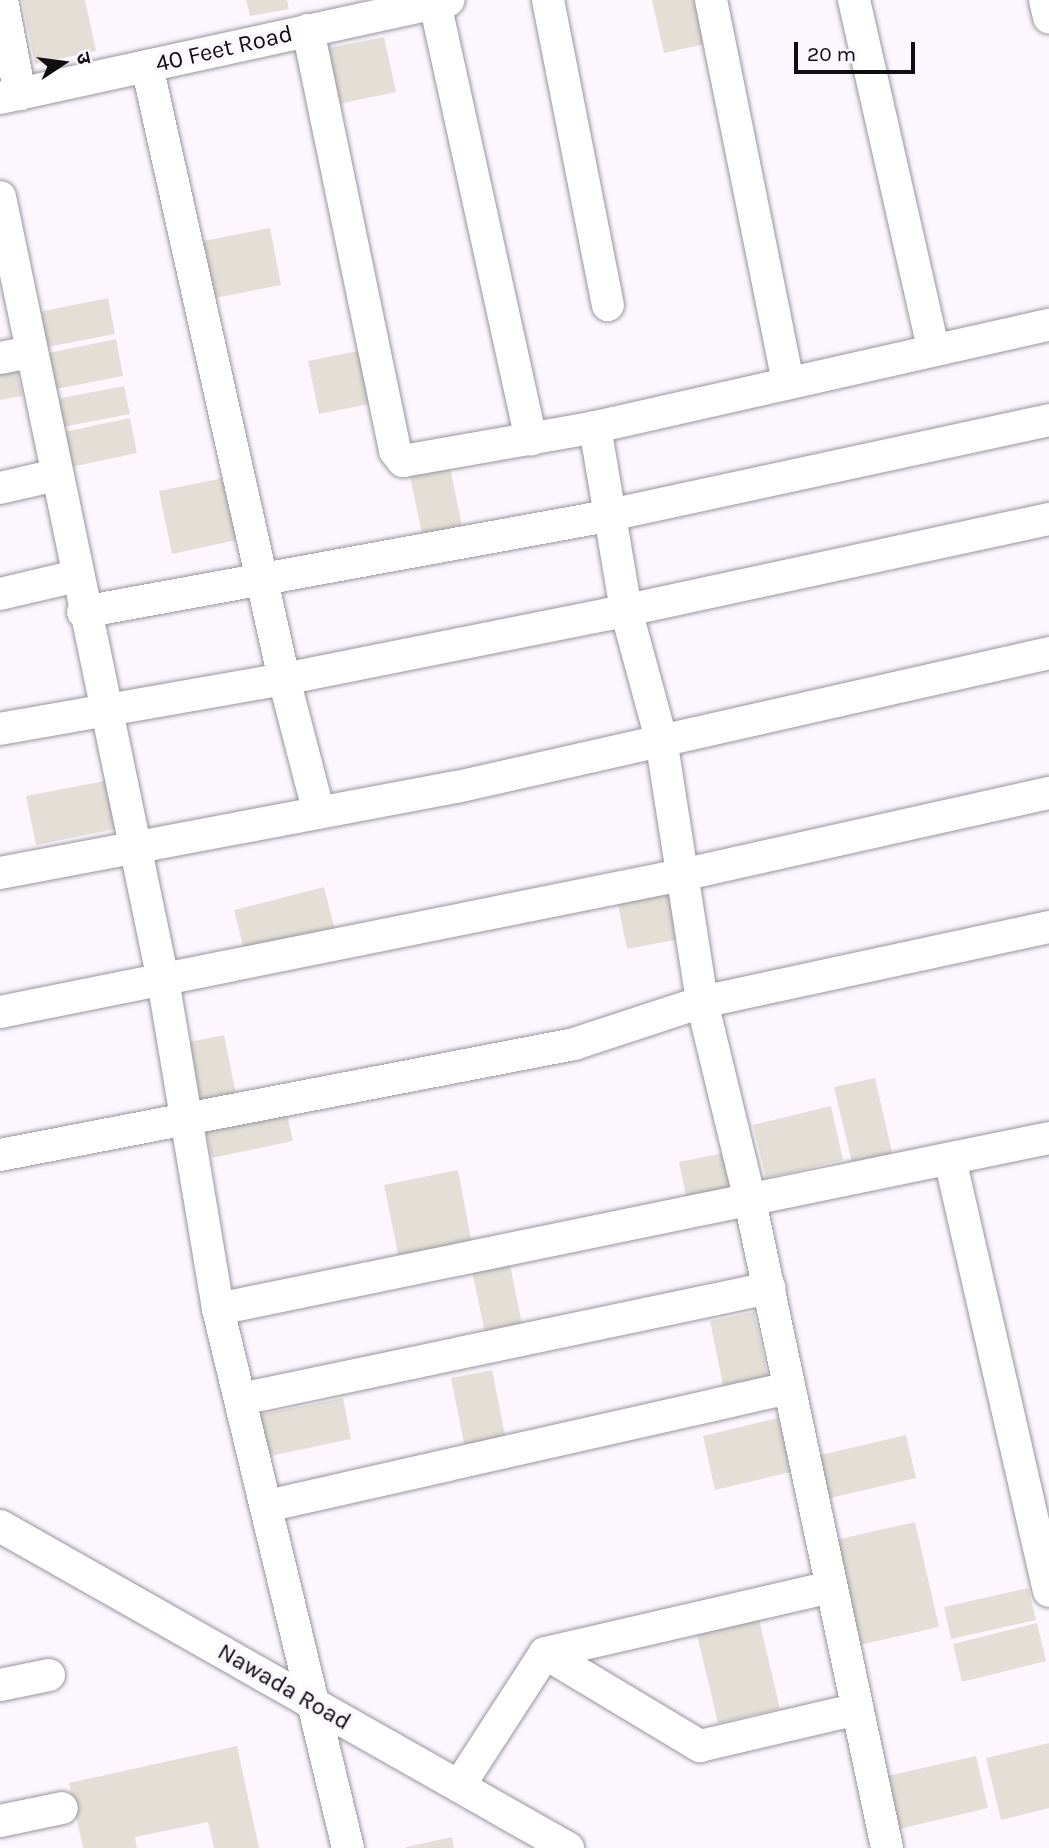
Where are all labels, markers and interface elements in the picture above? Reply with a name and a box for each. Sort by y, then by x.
street label: 40 Feet Road [153,19,295,79]
north arrow [28,28,98,98]
scale bar [797,28,918,72]
text: 20 m [807,42,856,66]
text: उ [71,50,95,66]
street label: Nawada Road [212,1637,356,1737]

